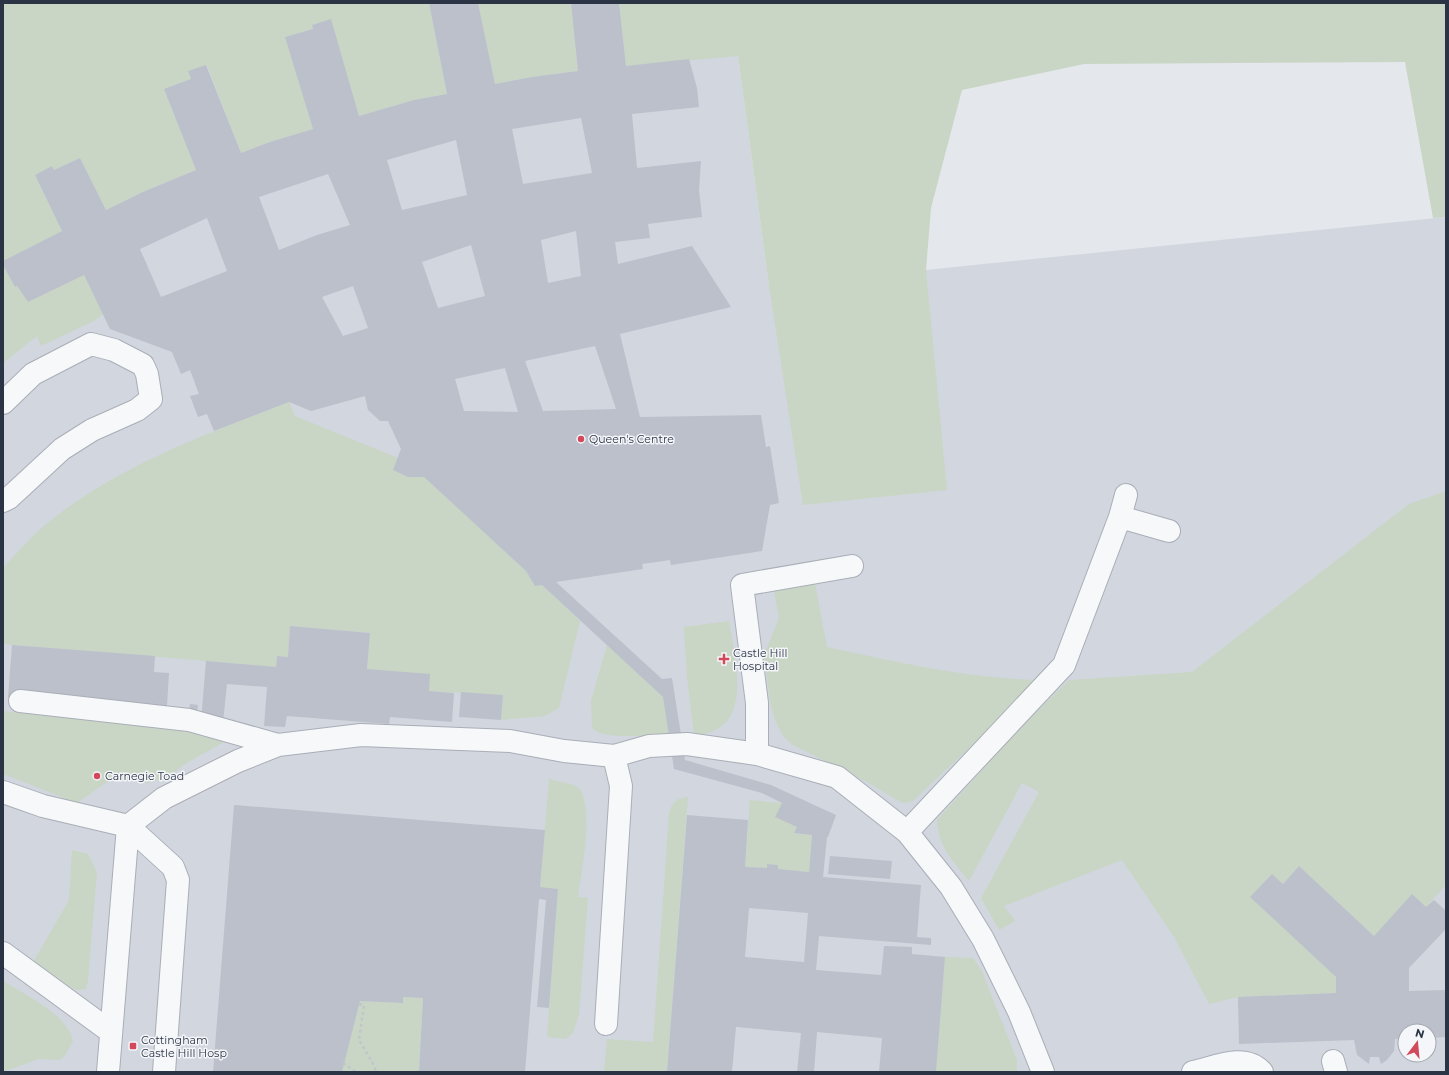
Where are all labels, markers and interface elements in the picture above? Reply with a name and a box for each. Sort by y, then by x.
place label: Queen's Centre [589,432,674,446]
marker: Queen's Centre [576,434,586,444]
place label: Castle Hill Hospital [733,646,787,673]
marker: Castle Hill Hospital [718,653,730,665]
place label: Carnegie Toad [105,769,184,783]
marker: Carnegie Toad [92,771,102,781]
north arrow [1397,1023,1437,1063]
text: N [1414,1025,1426,1041]
place label: Cottingham Castle Hill Hosp [141,1033,227,1060]
marker: Cottingham Castle Hill Hosp [128,1041,138,1051]

